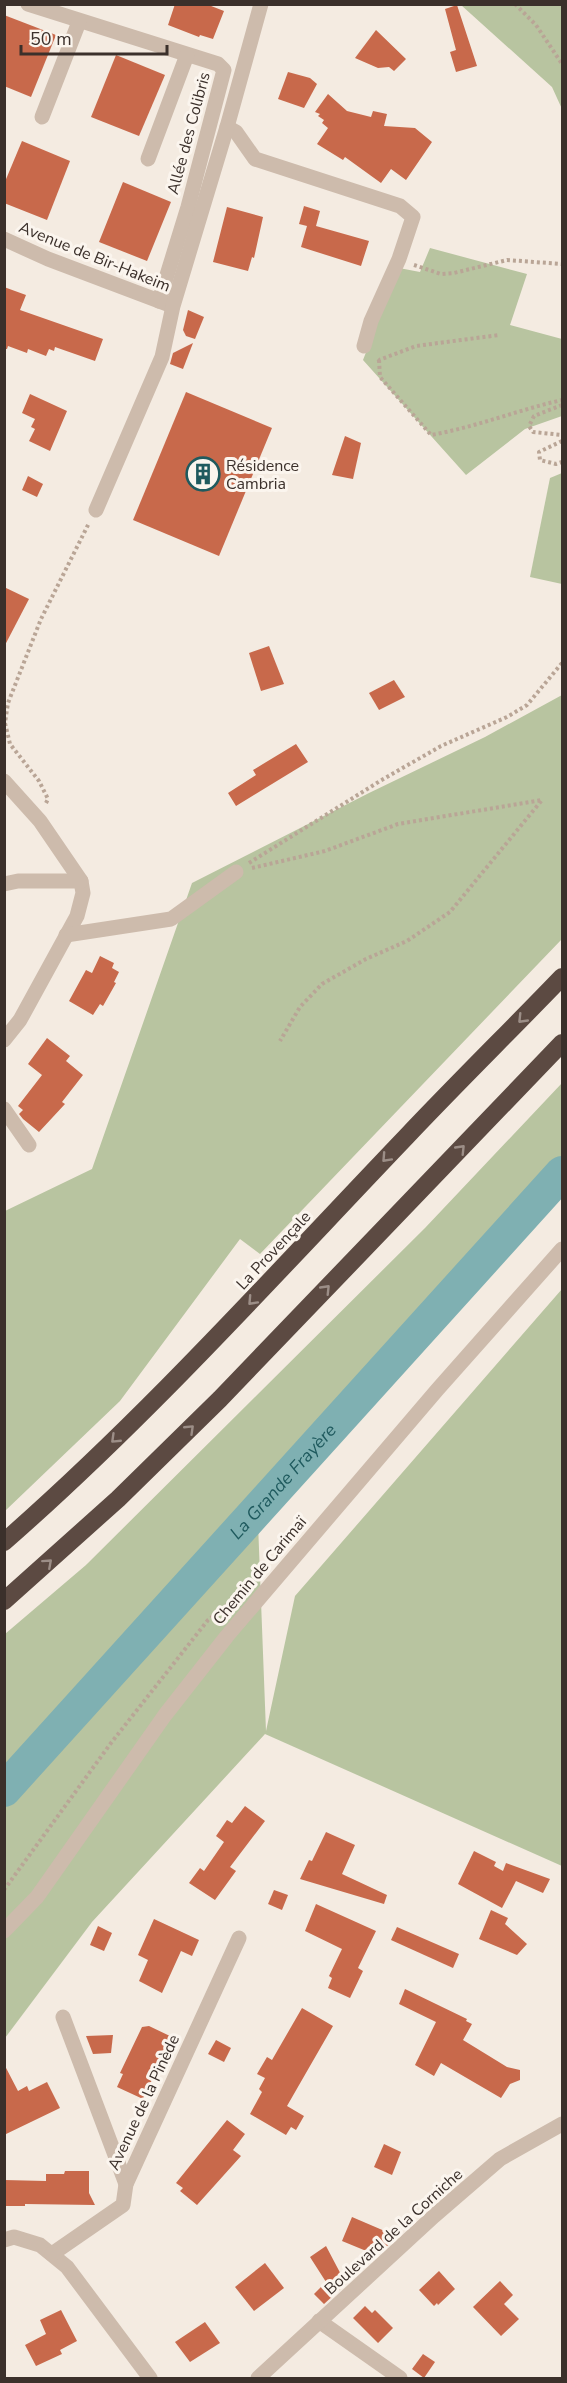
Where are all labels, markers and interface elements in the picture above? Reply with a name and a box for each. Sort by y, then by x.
scale bar [21,18,166,56]
text: 50 m [30,27,72,51]
street label: Allée des Colibris [162,70,216,197]
street label: Avenue de Bir-Hakeim [16,216,174,297]
place label: Résidence Cambria [226,455,299,495]
building icon: Résidence Cambria [185,456,221,492]
one-way arrow [518,1011,529,1022]
one-way arrow [454,1145,465,1156]
one-way arrow [382,1152,393,1162]
street label: La Provençale [231,1206,316,1295]
one-way arrow [318,1285,329,1296]
one-way arrow [249,1293,260,1304]
water label: La Grande Frayère [224,1418,342,1544]
one-way arrow [182,1425,193,1436]
one-way arrow [112,1432,123,1443]
street label: Chemin de Carimaï [208,1512,312,1630]
one-way arrow [41,1559,52,1570]
street label: Avenue de la Pinède [103,2031,185,2174]
street label: Boulevard de la Corniche [320,2164,468,2300]

